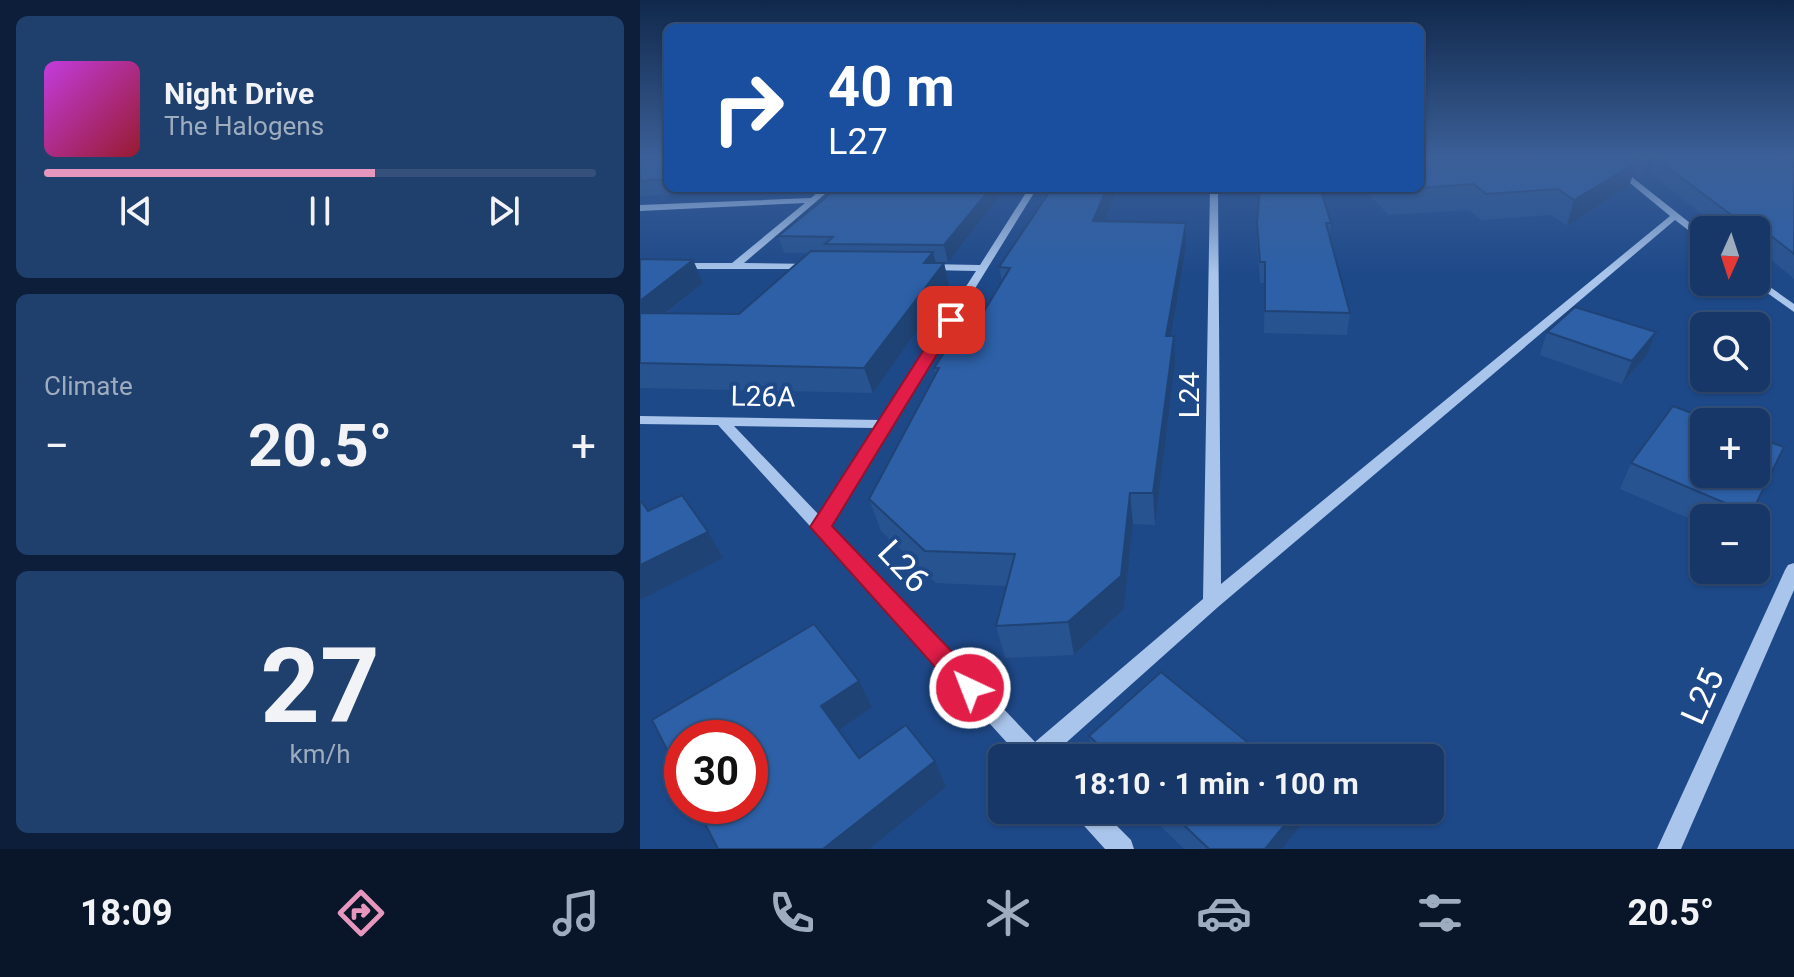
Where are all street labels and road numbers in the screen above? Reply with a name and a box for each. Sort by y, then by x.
street label: L24 [1173,371,1206,418]
street label: L26A [730,379,796,414]
street label: L26 [870,532,938,600]
street label: L25 [1672,662,1732,730]

